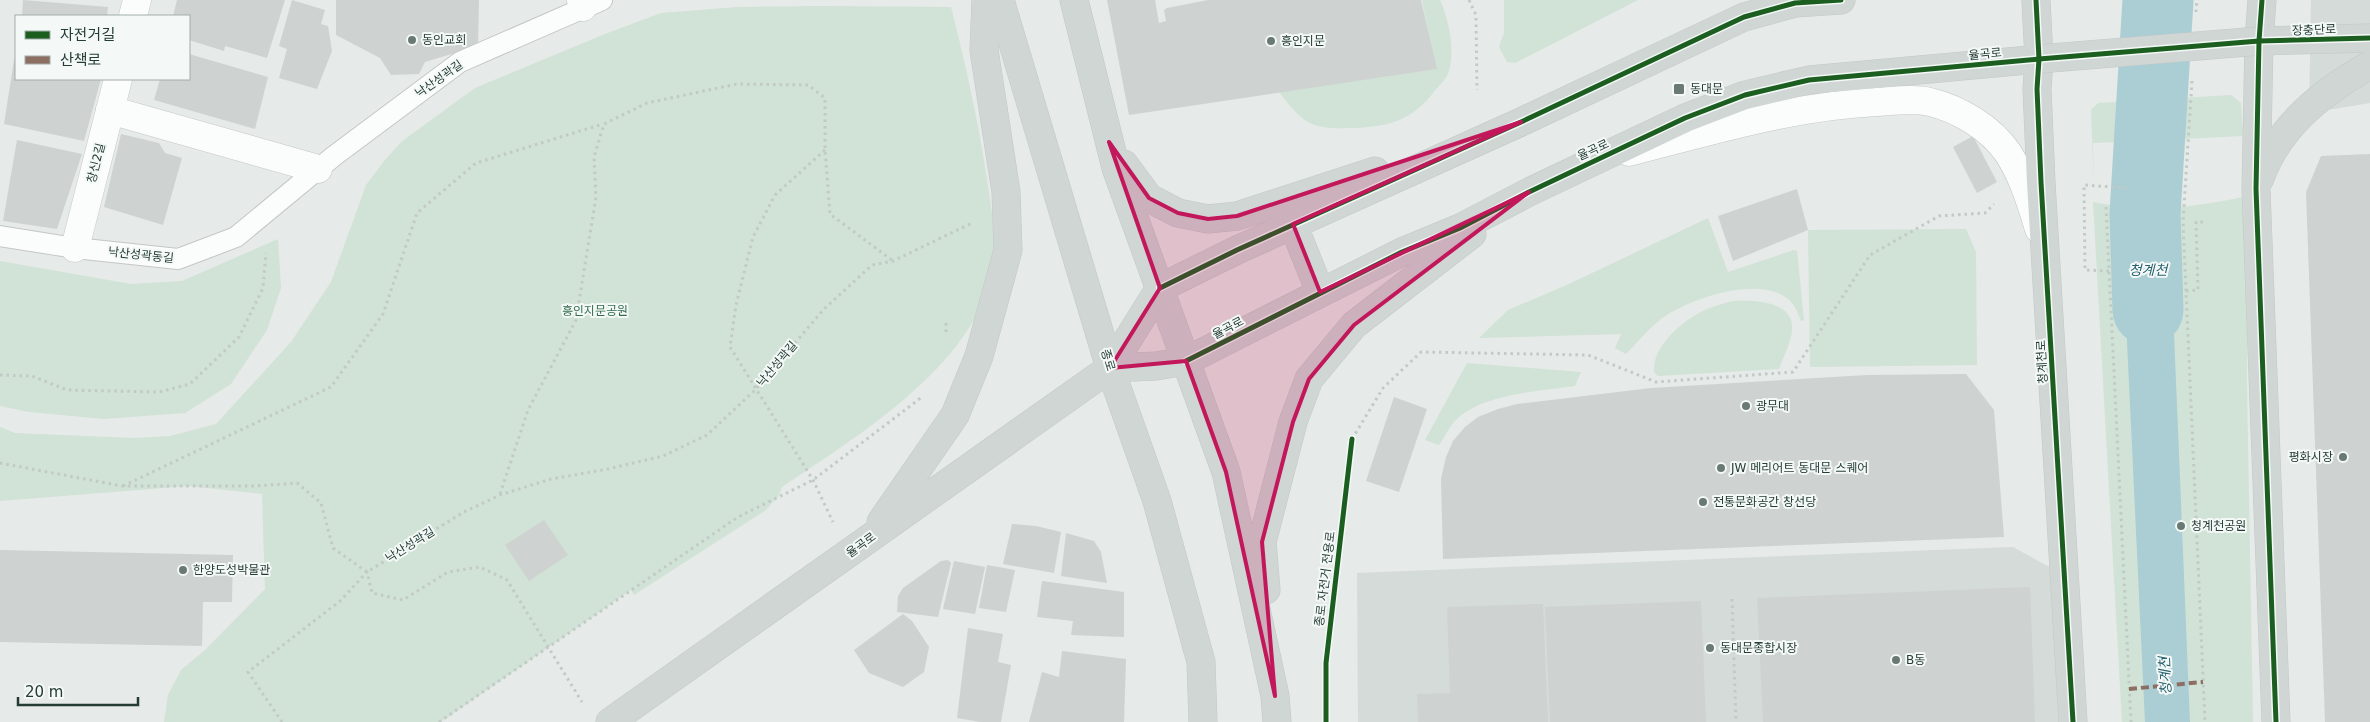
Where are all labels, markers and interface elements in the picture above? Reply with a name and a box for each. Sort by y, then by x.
legend [15,15,190,80]
street label: 장충단로 [2292,22,2336,38]
text: 자전거길 [60,26,115,44]
place label: 동인교회 [422,33,466,47]
marker: 동인교회 [406,34,418,46]
place label: 흥인지문 [1281,34,1325,48]
marker: 흥인지문 [1265,35,1277,47]
street label: 율곡로 [1968,45,2002,63]
text: 산책로 [60,51,101,69]
street label: 낙산성곽길 [412,57,466,101]
marker: 동대문 [1672,82,1686,96]
place label: 동대문 [1690,82,1723,96]
street label: 율곡로 [1575,137,1611,163]
street label: 창신2길 [84,142,108,184]
street label: 낙산성곽동길 [107,245,175,265]
water label: 청계천 [2129,262,2168,278]
park label: 흥인지문공원 [562,304,628,318]
street label: 율곡로 [1210,314,1246,342]
street label: 낙산성곽길 [754,338,800,390]
street label: 청계천로 [2034,340,2050,384]
street label: 종로 [1098,347,1118,373]
place label: 광무대 [1756,399,1789,413]
marker: 광무대 [1740,400,1752,412]
place label: 평화시장 [2289,450,2333,464]
marker: 평화시장 [2337,451,2349,463]
place label: JW 메리어트 동대문 스퀘어 [1730,461,1868,475]
marker: JW 메리어트 동대문 스퀘어 [1715,462,1727,474]
place label: 전통문화공간 창선당 [1713,495,1816,509]
marker: 전통문화공간 창선당 [1697,496,1709,508]
place label: 청계천공원 [2191,519,2246,533]
marker: 청계천공원 [2175,520,2187,532]
street label: 낙산성곽길 [383,524,437,566]
street label: 율곡로 [843,530,879,560]
street label: 종로 자전거 전용로 [1312,531,1338,627]
place label: 한양도성박물관 [193,563,270,577]
marker: 한양도성박물관 [177,564,189,576]
place label: 동대문종합시장 [1720,641,1797,655]
marker: 동대문종합시장 [1704,642,1716,654]
place label: B동 [1906,653,1925,667]
marker: B동 [1890,654,1902,666]
water label: 청계천 [2156,655,2174,696]
scale bar [18,674,138,706]
text: 20 m [25,683,63,701]

